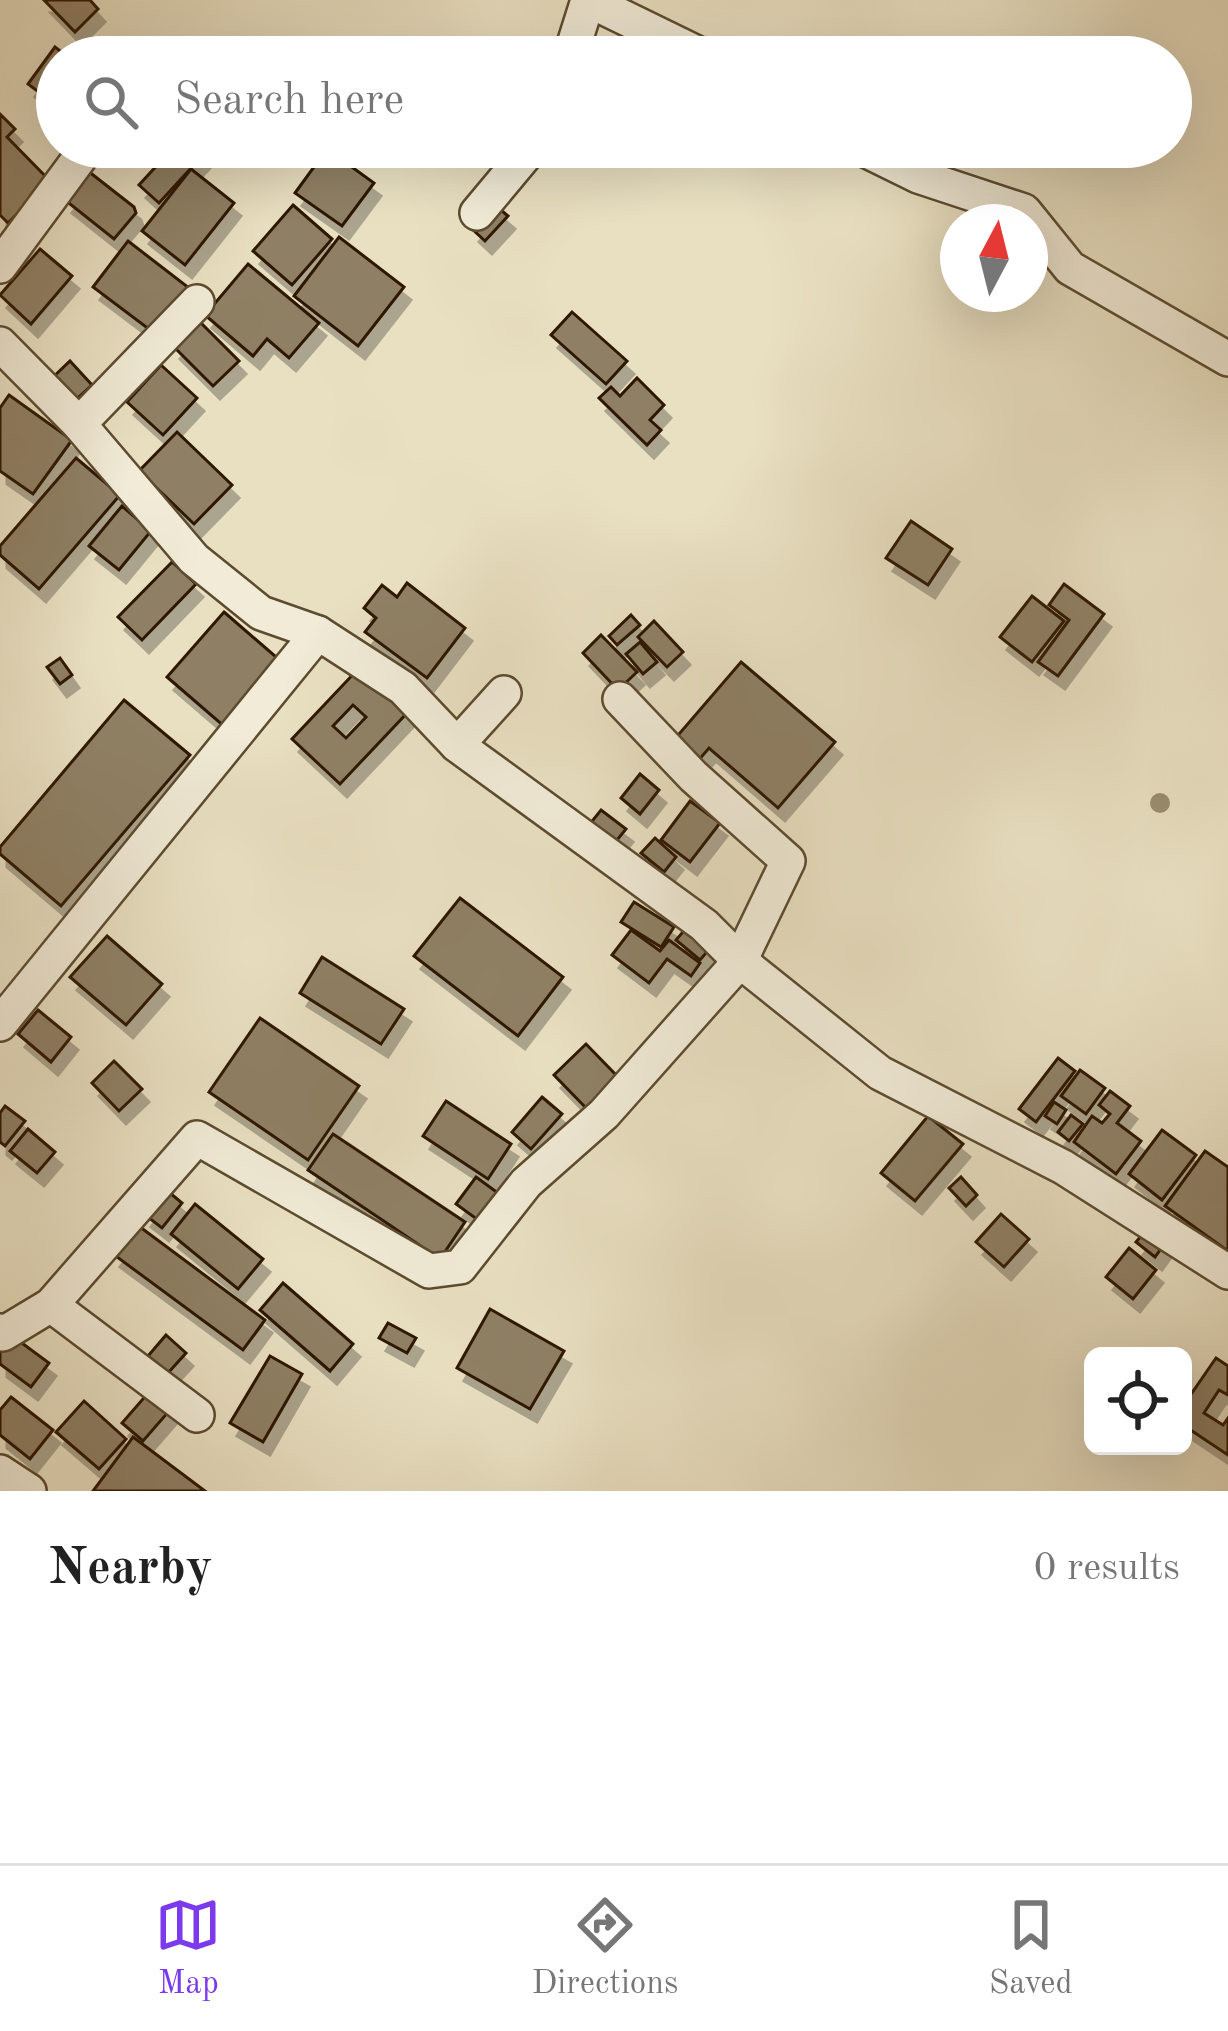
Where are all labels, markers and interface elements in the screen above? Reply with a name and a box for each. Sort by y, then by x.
search box [36,36,1192,168]
icon: search [78,69,144,135]
text: Search here [174,79,404,124]
north arrow [940,204,1048,312]
map controls [1084,1347,1192,1455]
button: locate [1084,1347,1192,1455]
text: Nearby [48,1544,213,1595]
text: 0 results [1034,1549,1180,1588]
tab: Map [155,1892,221,2005]
tab: Directions [532,1892,678,2005]
tab: Saved [989,1892,1073,2005]

